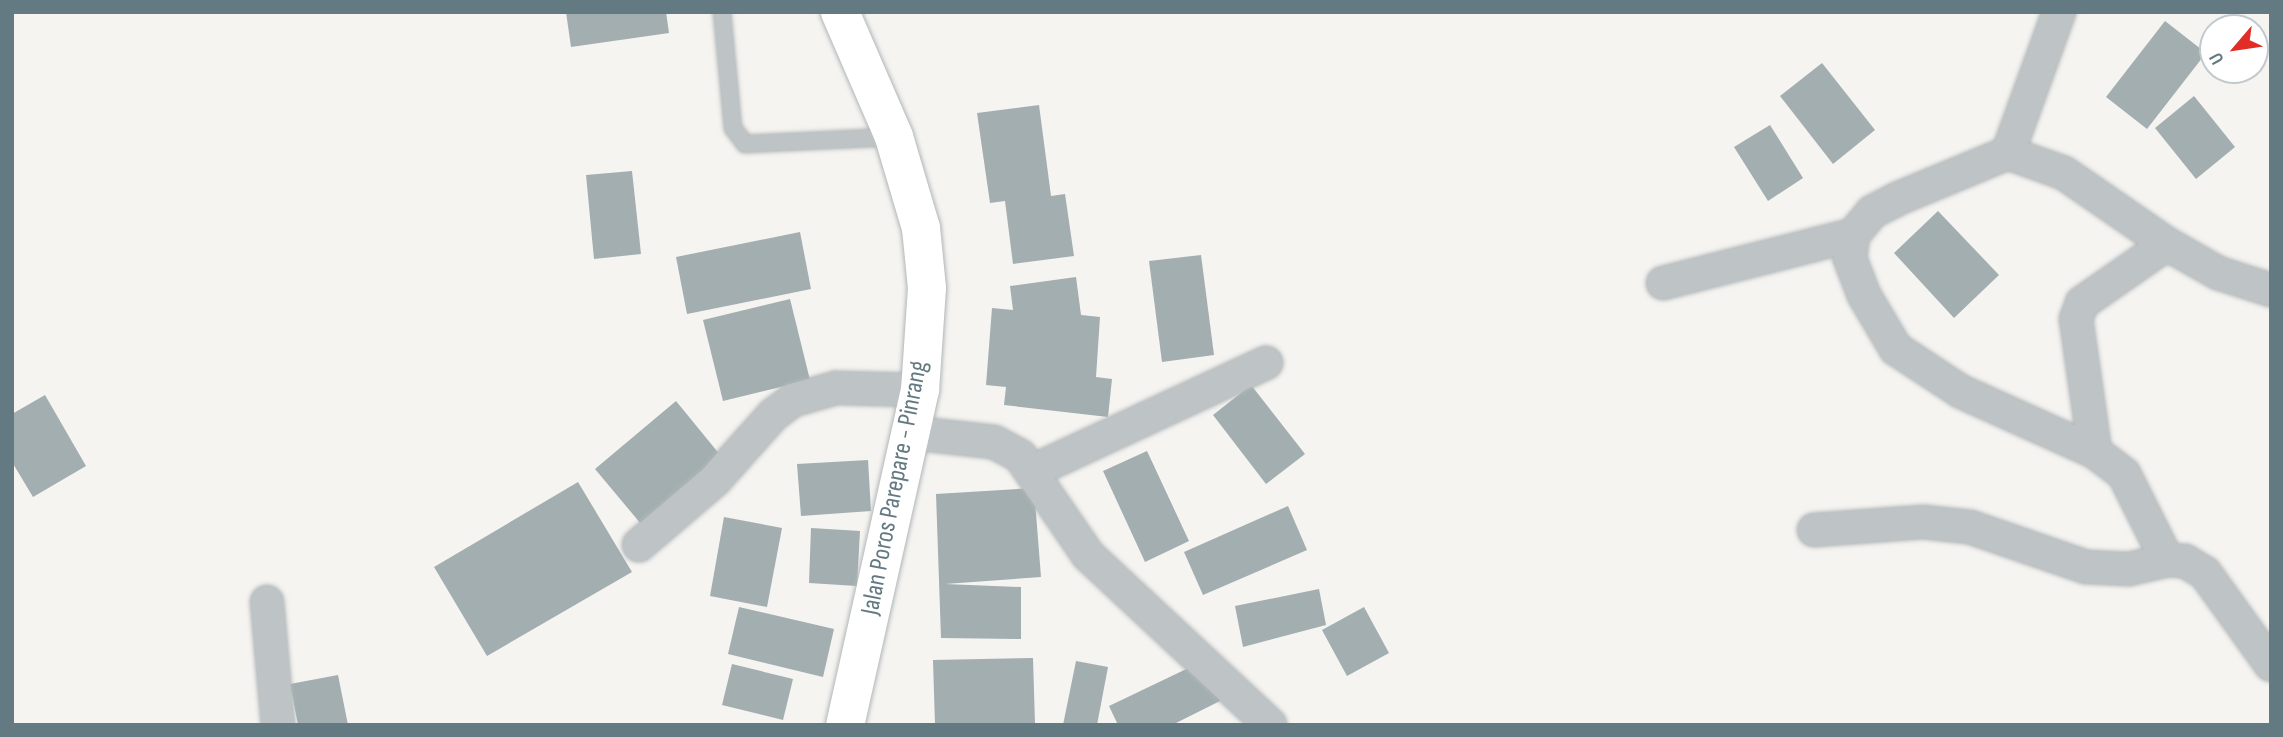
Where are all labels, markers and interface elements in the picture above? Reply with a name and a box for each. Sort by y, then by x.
north arrow [2199,14,2269,84]
text: U [2204,49,2229,68]
street label: Jalan Poros Parepare - Pinrang [855,358,935,618]

